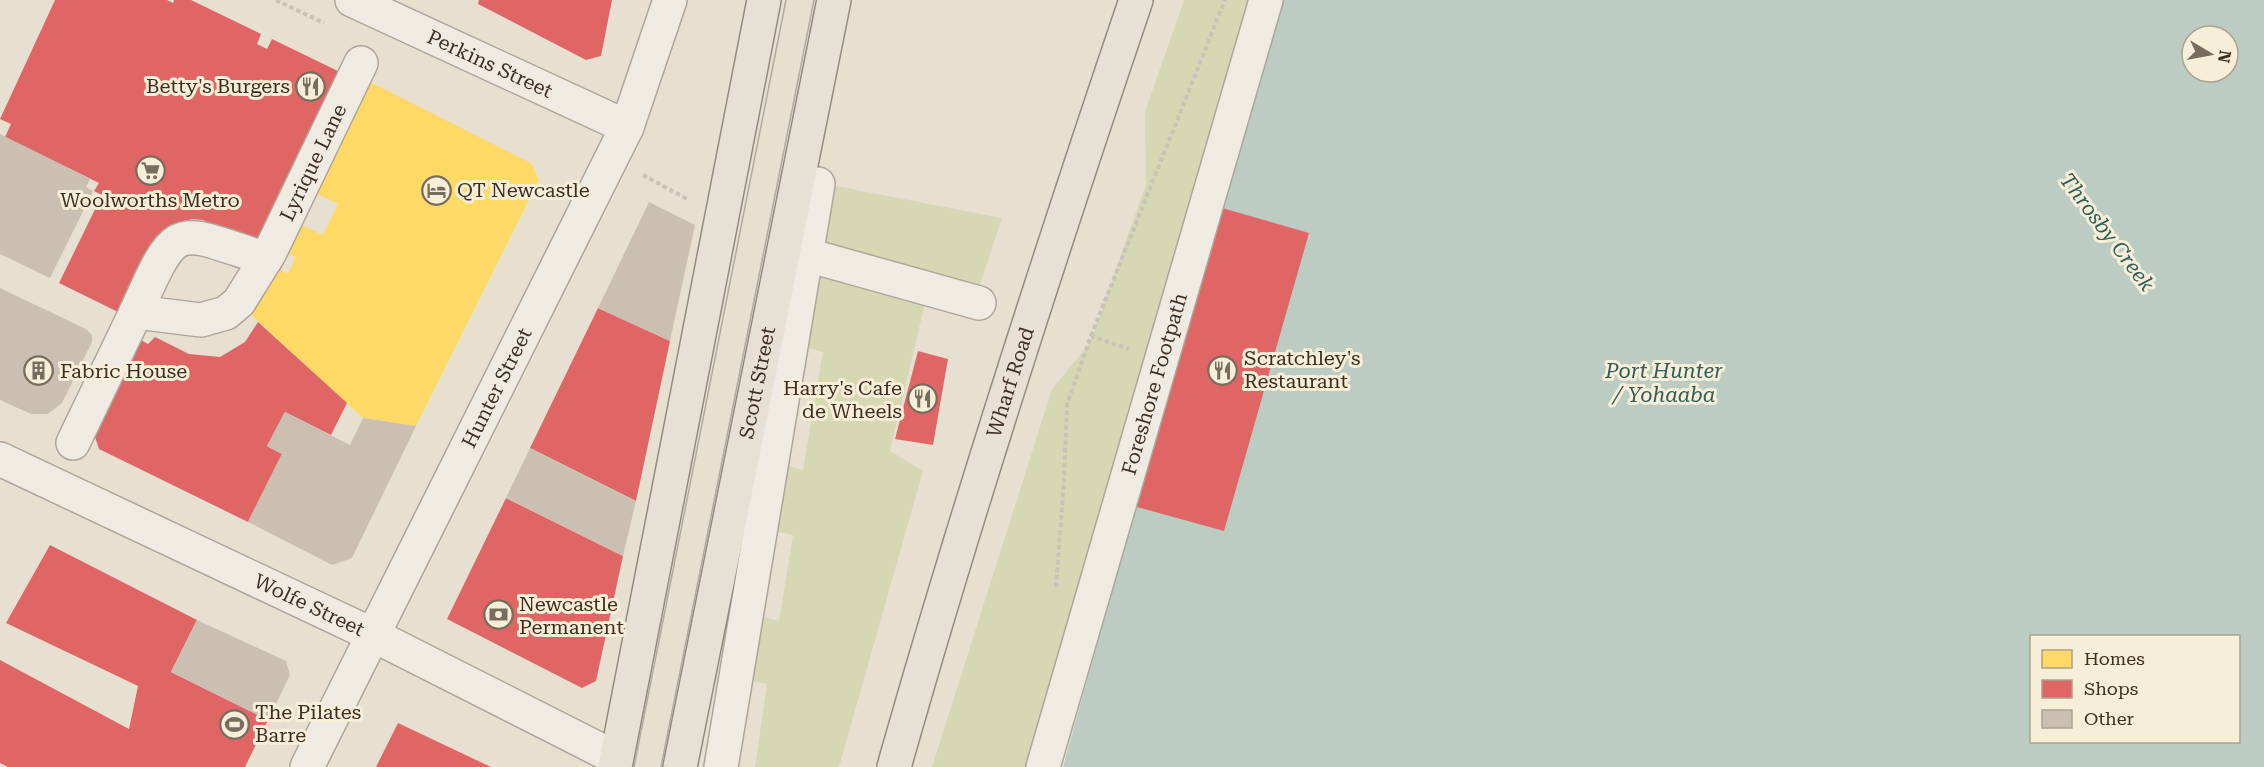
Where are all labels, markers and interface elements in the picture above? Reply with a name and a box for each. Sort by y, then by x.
street label: Perkins Street [423,24,557,103]
north arrow [2180,24,2240,84]
text: N [2214,49,2235,64]
restaurant icon: Betty's Burgers [295,70,327,102]
place label: Betty's Burgers [146,74,290,98]
street label: Lyrique Lane [275,100,351,225]
supermarket icon: Woolworths Metro [134,154,166,186]
water label: Throsby Creek [2055,168,2160,296]
hotel icon: QT Newcastle [420,174,452,206]
place label: QT Newcastle [457,178,590,202]
place label: Woolworths Metro [60,188,240,212]
street label: Foreshore Footpath [1117,290,1192,478]
street label: Hunter Street [457,323,537,452]
street label: Scott Street [734,324,780,441]
street label: Wharf Road [981,324,1039,440]
place label: Scratchley's Restaurant [1244,346,1361,393]
restaurant icon: Scratchley's Restaurant [1207,354,1239,386]
building icon: Fabric House [23,355,55,387]
place label: Fabric House [60,359,187,383]
water label: Port Hunter / Yohaaba [1604,359,1723,407]
place label: Harry's Cafe de Wheels [783,376,902,423]
restaurant icon: Harry's Cafe de Wheels [907,383,939,415]
street label: Wolfe Street [250,569,369,641]
place label: Newcastle Permanent [519,592,624,639]
bank icon: Newcastle Permanent [482,599,514,631]
legend [2030,635,2240,743]
text: Homes [2084,648,2145,669]
text: Shops [2084,678,2138,699]
place label: The Pilates Barre [255,700,361,747]
sports icon: The Pilates Barre [218,708,250,740]
text: Other [2084,708,2134,729]

